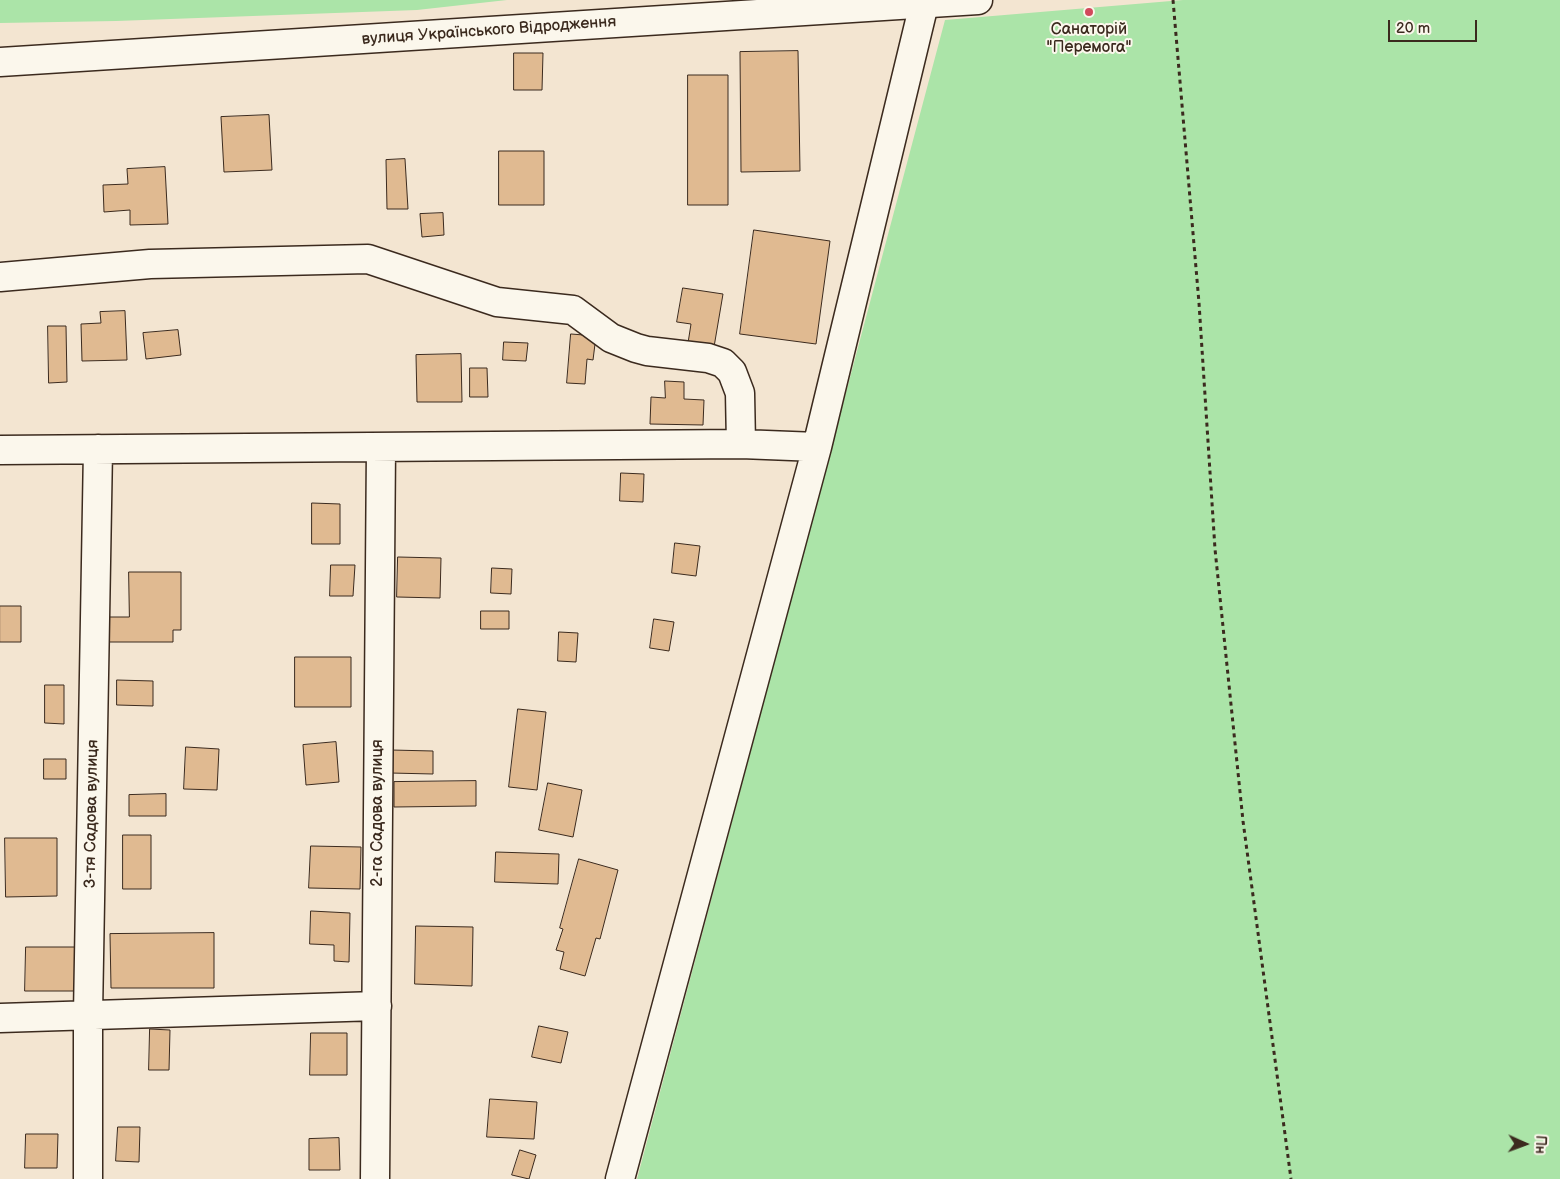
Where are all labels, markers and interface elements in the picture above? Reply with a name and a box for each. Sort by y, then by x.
marker: Санаторій "Перемога" [1083,6,1095,18]
scale bar [1390,10,1479,42]
street label: вулиця Українського Відродження [361,13,617,49]
text: 20 m [1396,19,1430,38]
place label: Санаторій "Перемога" [1047,20,1131,58]
street label: 3-тя Садова вулиця [81,739,103,889]
street label: 2-га Садова вулиця [368,739,388,887]
north arrow [1500,1119,1550,1169]
text: Пн [1532,1135,1549,1154]

